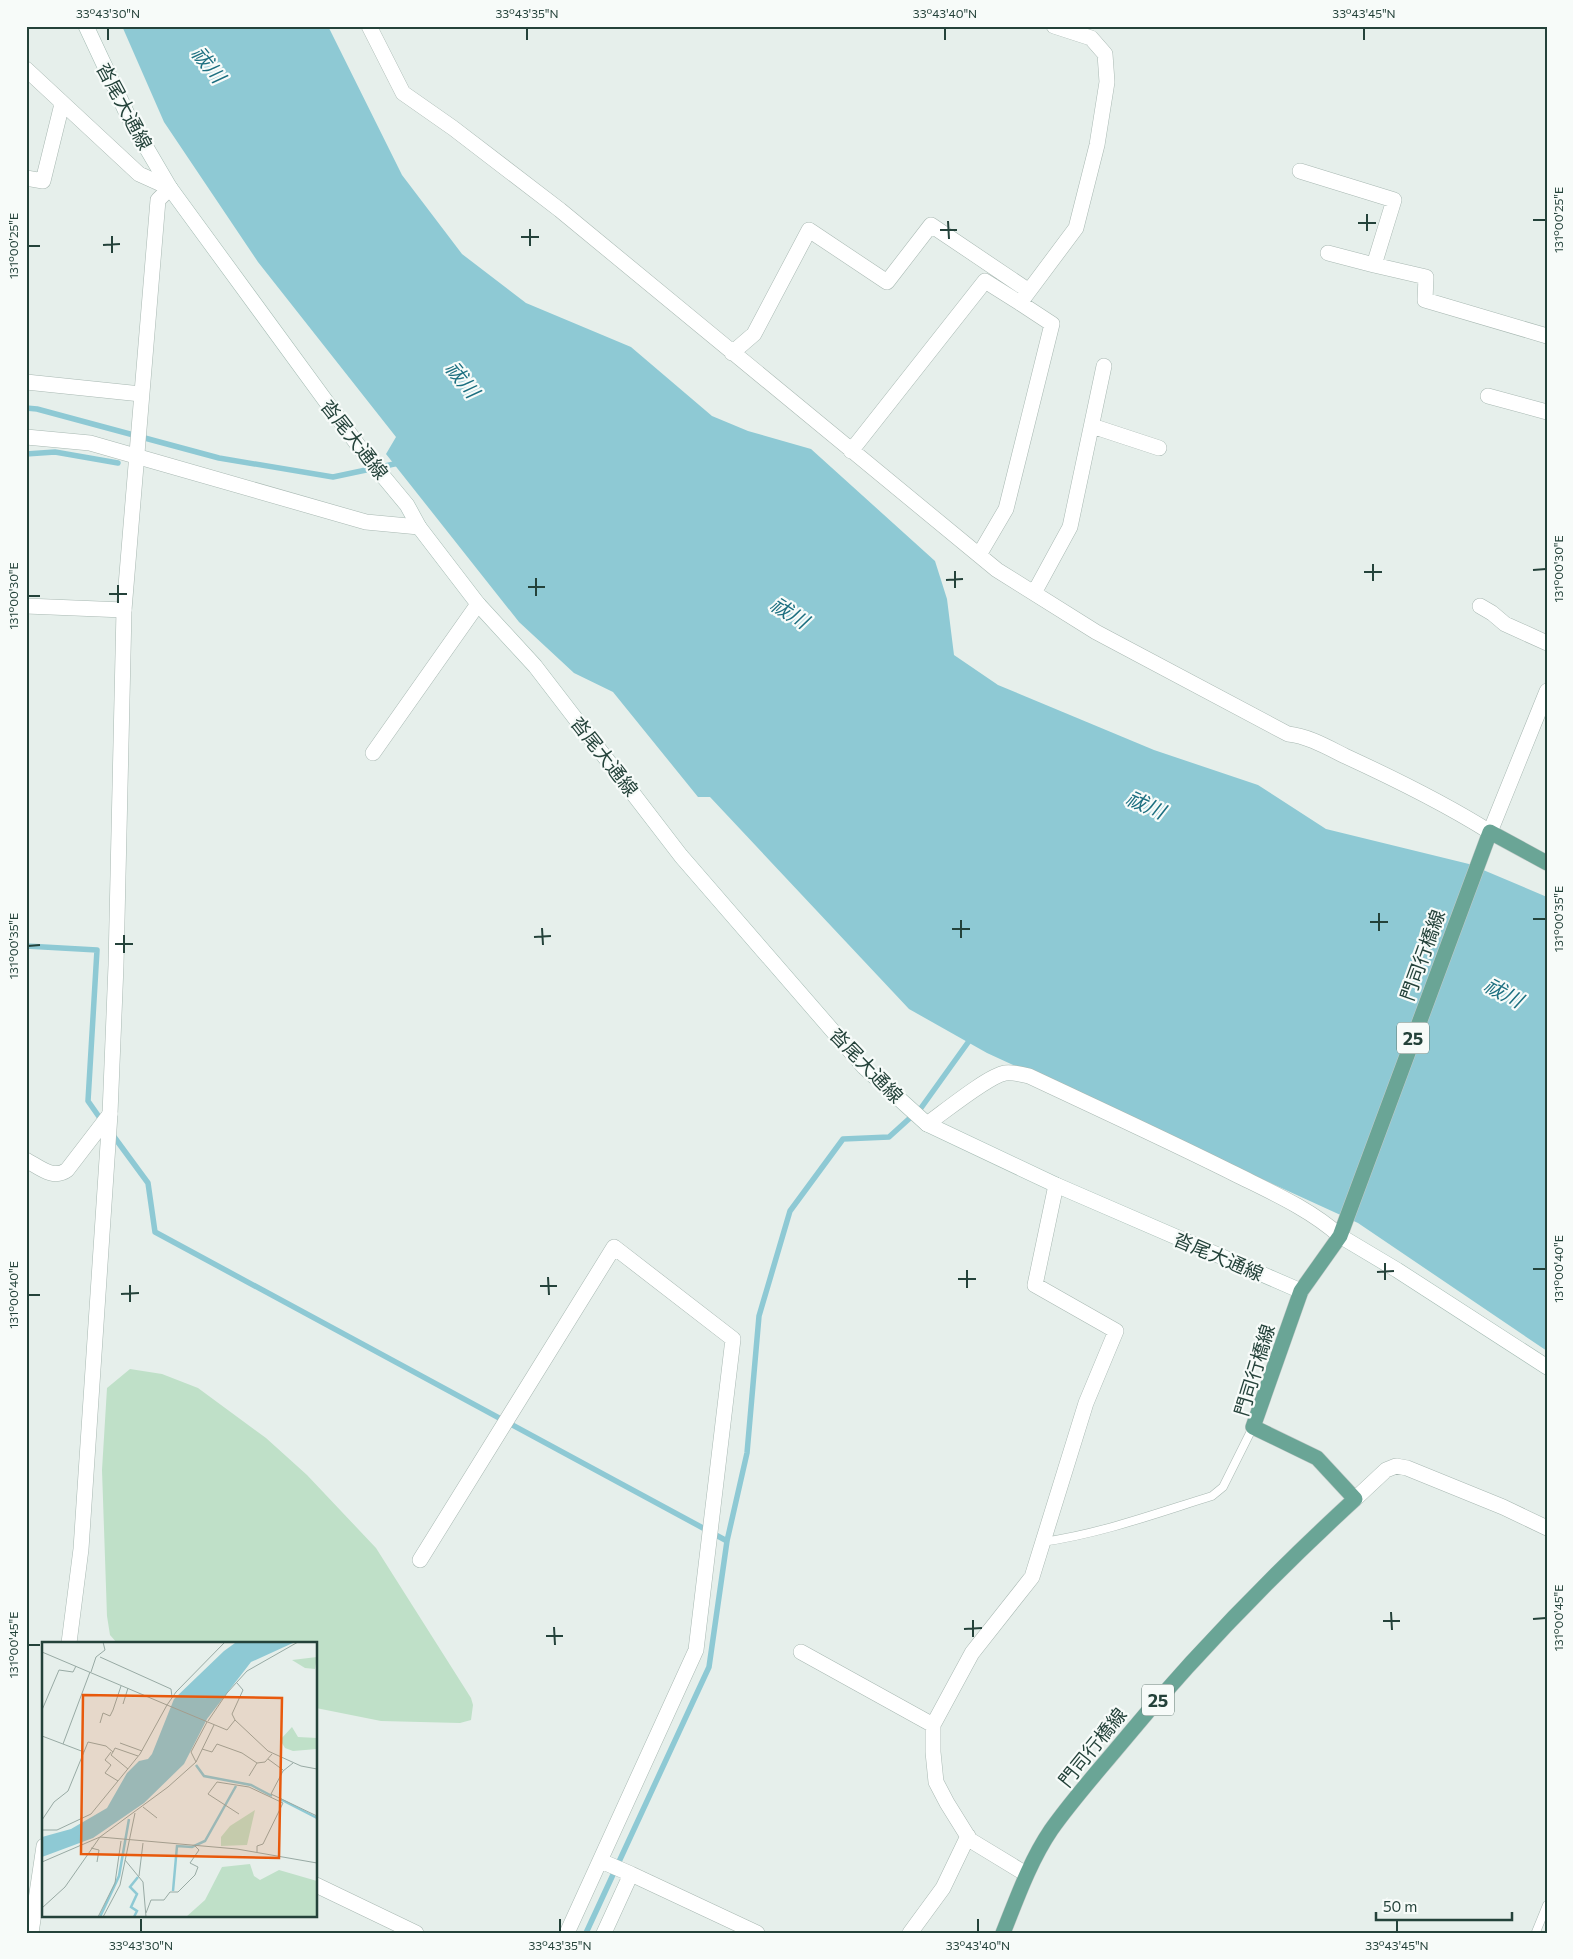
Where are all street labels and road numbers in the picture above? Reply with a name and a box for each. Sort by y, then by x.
street label: 沓尾大通線 [93,59,157,153]
street label: 沓尾大通線 [317,394,393,484]
street label: 沓尾大通線 [567,711,643,801]
street label: 門司行橋線 [1395,906,1449,1004]
road number: 25 [1397,1022,1429,1054]
street label: 沓尾大通線 [826,1023,908,1107]
street label: 沓尾大通線 [1171,1227,1267,1285]
street label: 門司行橋線 [1229,1321,1279,1419]
road number: 25 [1142,1684,1174,1716]
street label: 門司行橋線 [1053,1703,1131,1791]

